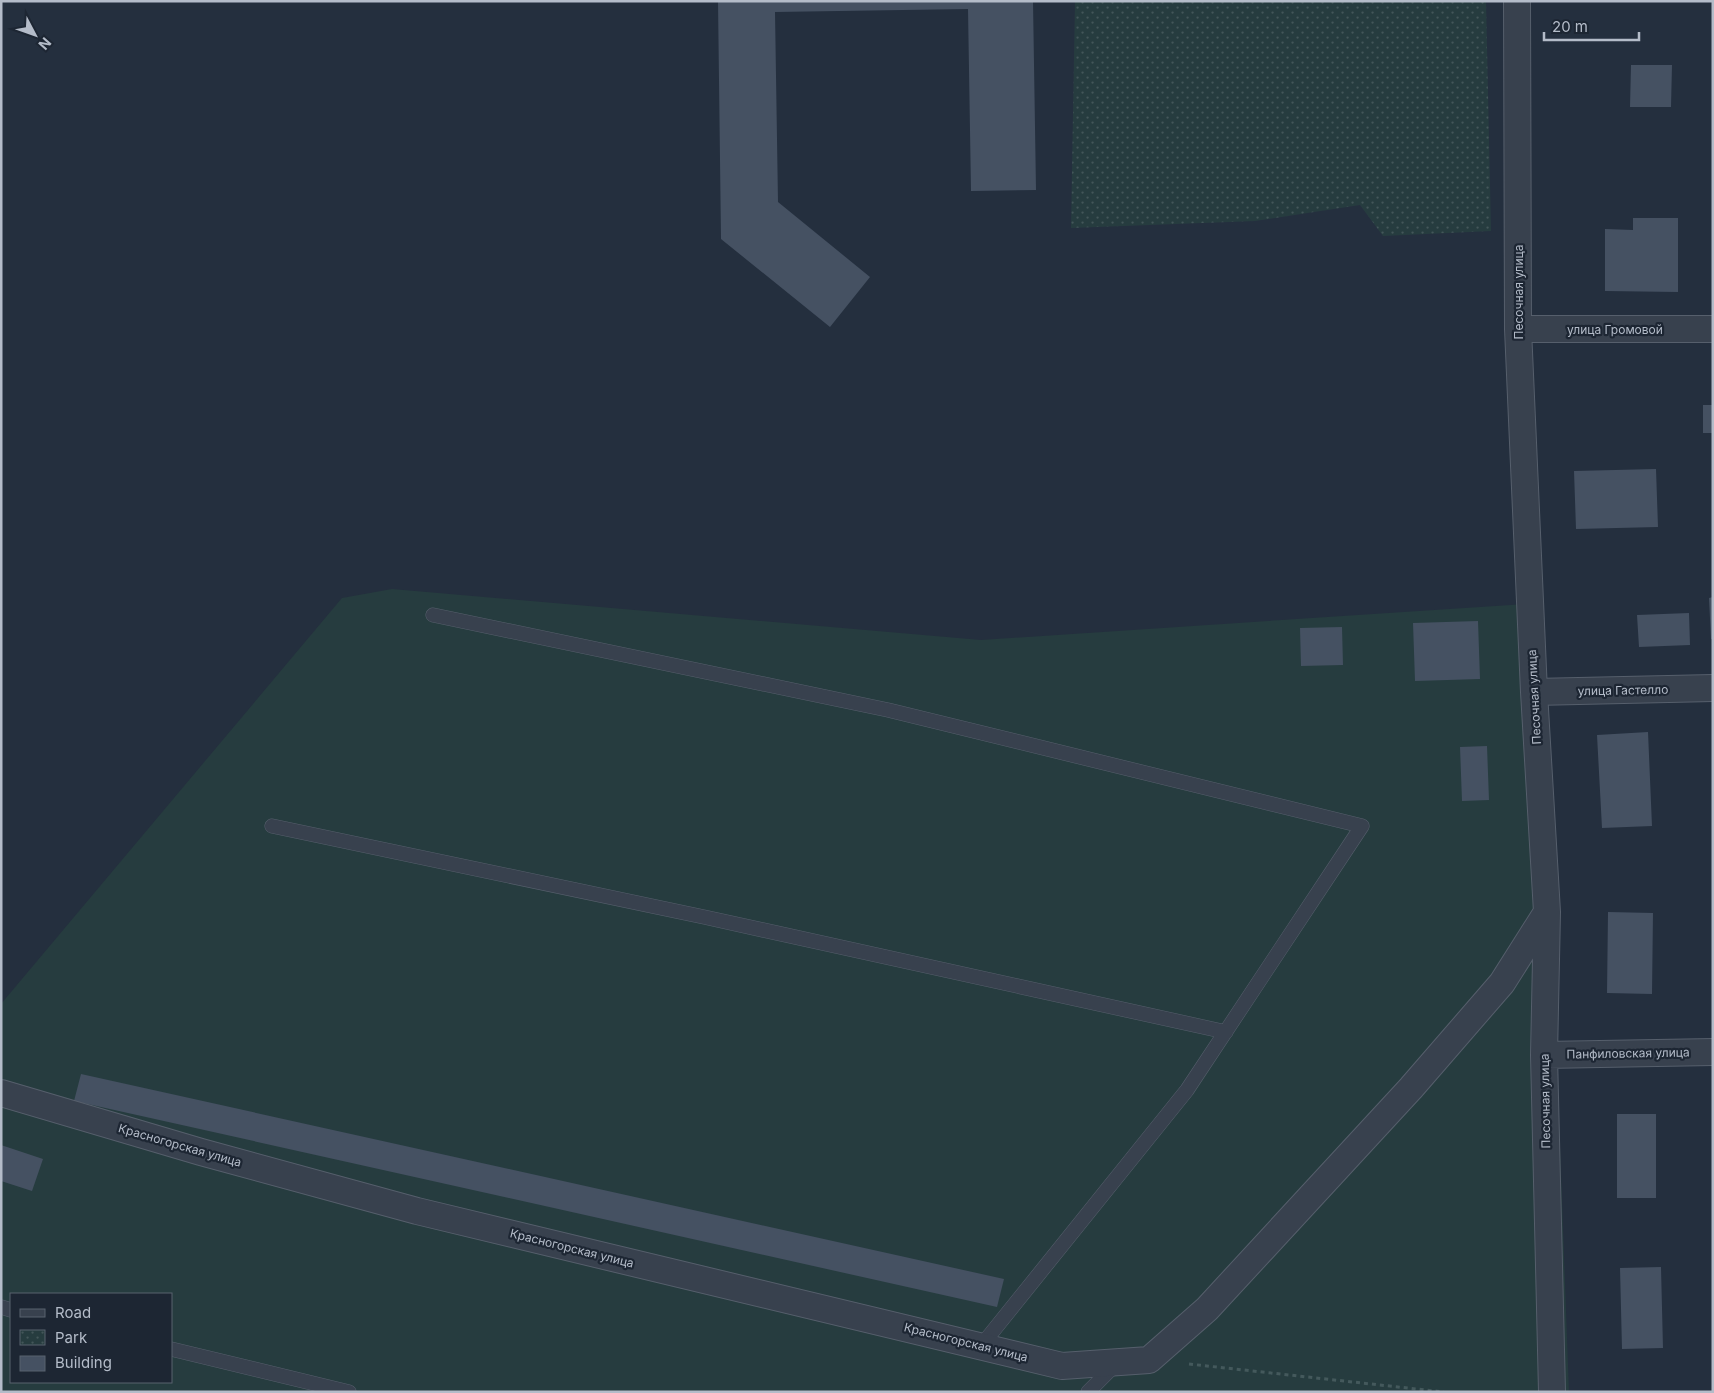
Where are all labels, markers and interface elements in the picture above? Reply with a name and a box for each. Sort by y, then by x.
north arrow [10,10,60,60]
scale bar [1544,10,1639,42]
text: 20 m [1552,17,1588,36]
text: N [35,34,55,53]
street label: Песочная улица [1511,245,1526,339]
street label: улица Громовой [1567,322,1663,337]
street label: Песочная улица [1524,649,1544,745]
street label: улица Гастелло [1578,682,1668,698]
street label: Панфиловская улица [1566,1044,1690,1062]
street label: Песочная улица [1537,1053,1553,1149]
street label: Красногорская улица [117,1120,243,1170]
street label: Красногорская улица [508,1225,636,1271]
legend [10,1293,172,1383]
text: Road [55,1303,91,1322]
street label: Красногорская улица [902,1319,1030,1365]
text: Park [55,1328,88,1347]
text: Building [55,1353,112,1372]

